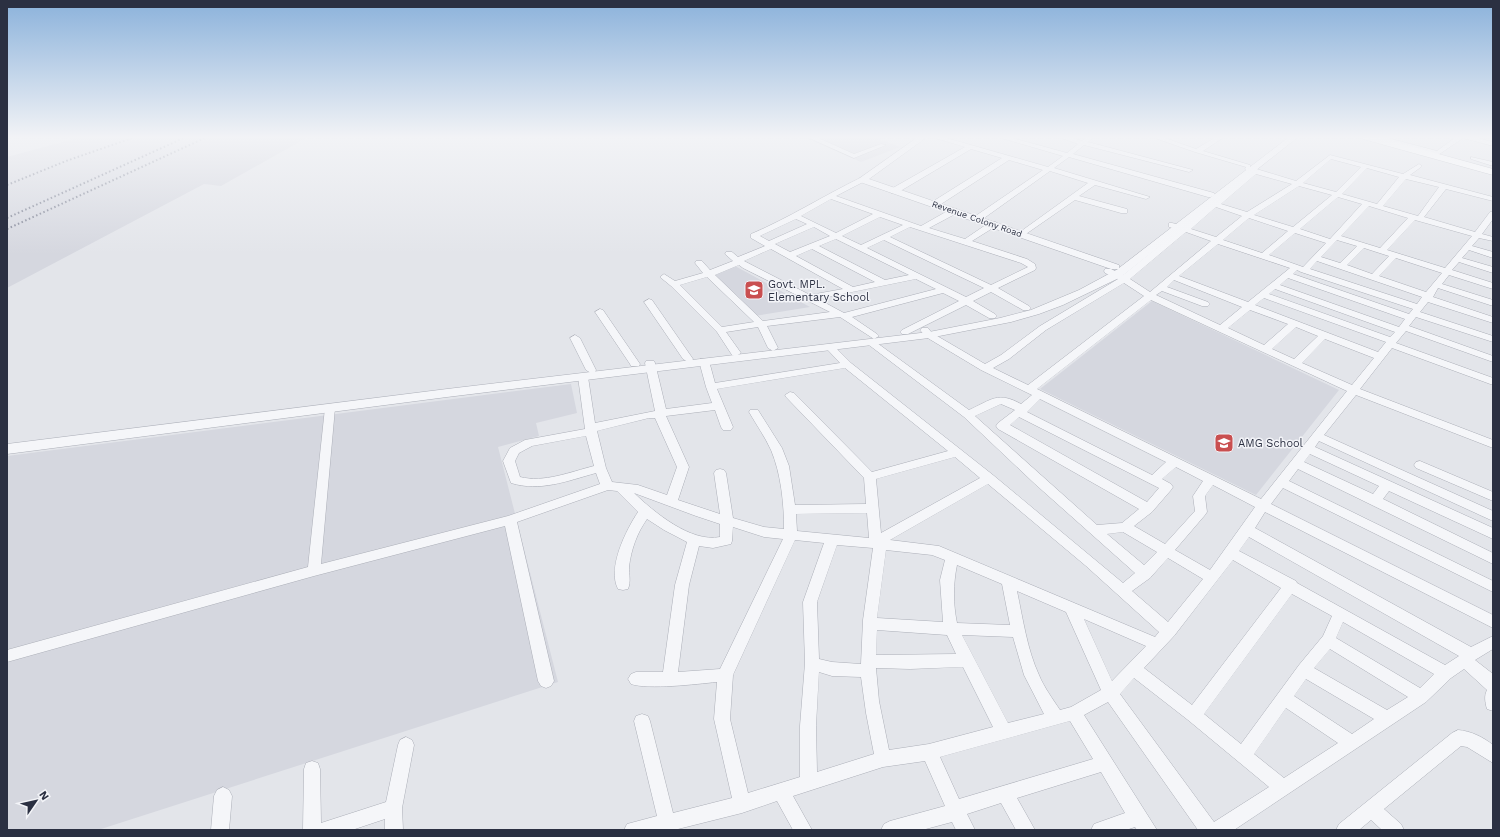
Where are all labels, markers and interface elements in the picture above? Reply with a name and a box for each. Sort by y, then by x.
street label: Revenue Colony Road [931,199,1023,239]
place label: Govt. MPL. Elementary School [768,278,870,304]
school or university icon: Govt. MPL. Elementary School [743,279,765,301]
school or university icon: AMG School [1213,432,1235,454]
place label: AMG School [1238,437,1304,450]
north arrow [16,781,56,821]
text: N [36,789,52,803]

